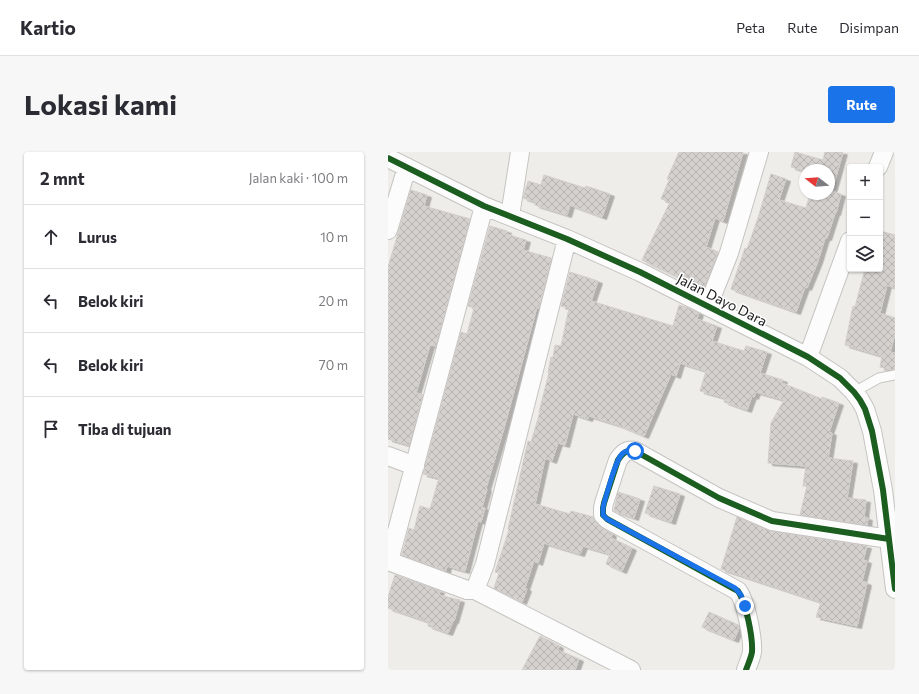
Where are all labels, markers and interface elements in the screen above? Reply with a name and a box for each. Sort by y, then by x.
text: Kartio [20,16,76,39]
text: Peta [736,19,765,36]
text: Rute [787,19,817,36]
text: Disimpan [839,19,899,36]
button: Rute [828,86,895,123]
text: Lokasi kami [24,87,177,121]
north arrow [799,164,835,200]
map controls [847,164,883,272]
button: + [847,164,883,200]
text: 2 mnt [40,168,85,189]
text: Jalan kaki · 100 m [249,170,348,186]
button: − [847,200,883,236]
icon: ahead [40,226,62,248]
text: Lurus [78,228,117,246]
text: 10 m [320,229,348,245]
button: layers [847,236,883,272]
street label: Jalan Dayo Dara [674,270,770,330]
icon: left [40,290,62,312]
text: Belok kiri [78,292,144,310]
text: 20 m [319,293,348,309]
icon: left [40,354,62,376]
text: Belok kiri [78,356,144,374]
text: 70 m [319,357,348,373]
icon: arrive [40,418,62,440]
text: Tiba di tujuan [78,420,172,438]
route start [626,442,644,460]
route end [736,597,754,615]

